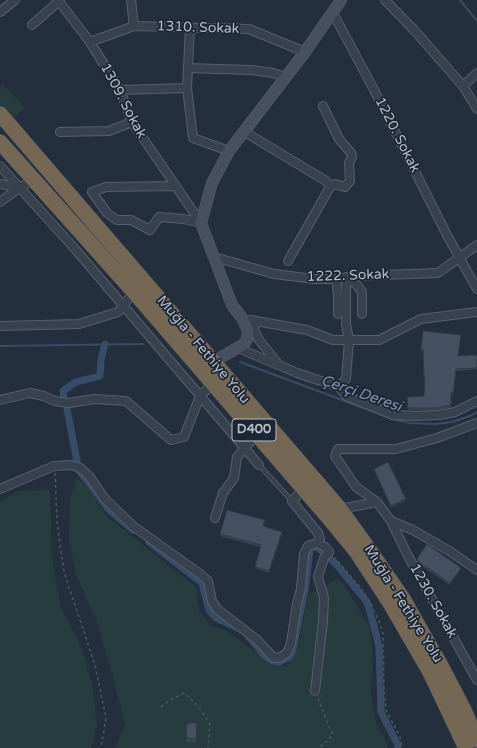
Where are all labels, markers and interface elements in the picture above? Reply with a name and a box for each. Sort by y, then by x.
street label: 1310. Sokak [156,18,240,38]
street label: 1309. Sokak [96,61,150,141]
street label: 1220. Sokak [371,94,423,176]
street label: 1222. Sokak [306,266,390,286]
street label: Muğla - Fethiye Yolu [153,293,253,407]
water label: Çerçi Deresi [318,372,404,416]
road number: D400 [232,419,276,441]
street label: Muğla - Fethiye Yolu [360,542,446,666]
street label: 1230. Sokak [406,561,460,641]

